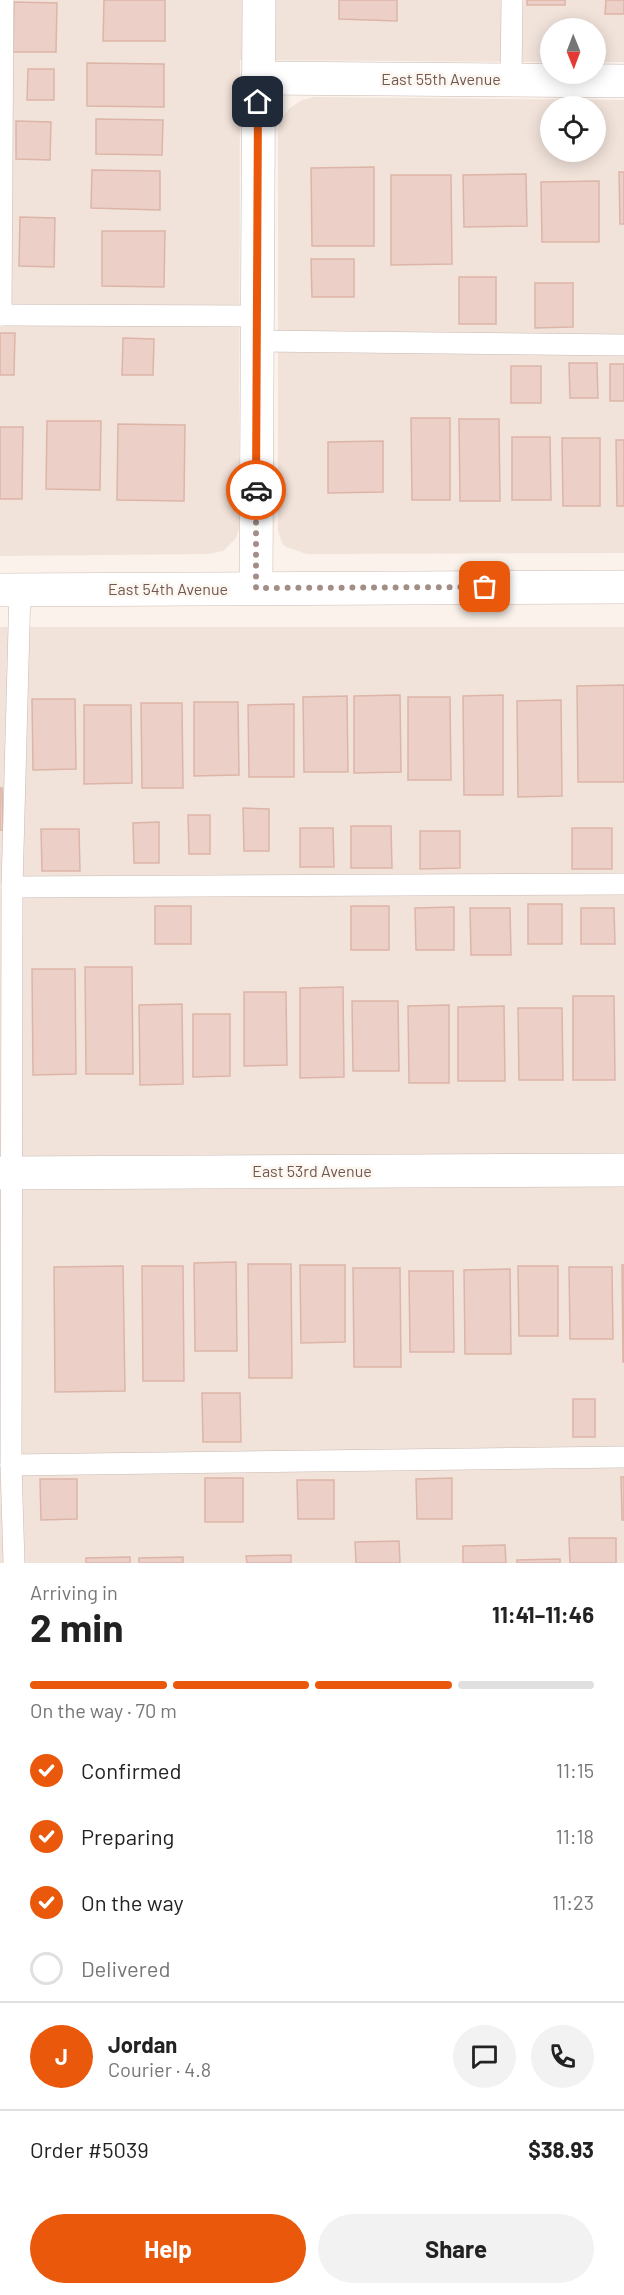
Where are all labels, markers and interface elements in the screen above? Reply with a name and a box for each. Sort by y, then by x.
north arrow [540,18,606,84]
map controls [540,18,606,162]
street label: East 55th Avenue [381,69,501,88]
pin [232,76,283,127]
icon: home [241,85,274,118]
button: locate [540,96,606,162]
courier [226,460,286,520]
icon: car [240,474,273,507]
pin [459,561,510,612]
icon: bag [468,570,501,603]
street label: East 54th Avenue [108,579,228,598]
street label: East 53rd Avenue [252,1161,372,1180]
text: Arriving in [30,1580,118,1604]
text: 11:41–11:46 [492,1601,594,1627]
text: 2 min [30,1603,123,1650]
text: On the way · 70 m [30,1698,177,1722]
icon: check [30,1754,63,1787]
text: Confirmed [81,1757,181,1783]
text: 11:15 [556,1758,594,1782]
icon: check [30,1820,63,1853]
text: Preparing [81,1823,174,1849]
text: 11:18 [556,1824,594,1848]
icon: check [30,1886,63,1919]
text: On the way [81,1889,184,1915]
text: 11:23 [552,1890,594,1914]
text: Delivered [81,1955,170,1981]
button: chat [453,2025,516,2088]
button: phone [531,2025,594,2088]
text: Jordan [108,2031,177,2057]
text: J [55,2043,68,2069]
text: Courier · 4.8 [108,2057,211,2081]
text: Order #5039 [30,2136,149,2162]
text: $38.93 [528,2136,594,2162]
button: Help [30,2214,306,2283]
button: Share [318,2214,594,2283]

